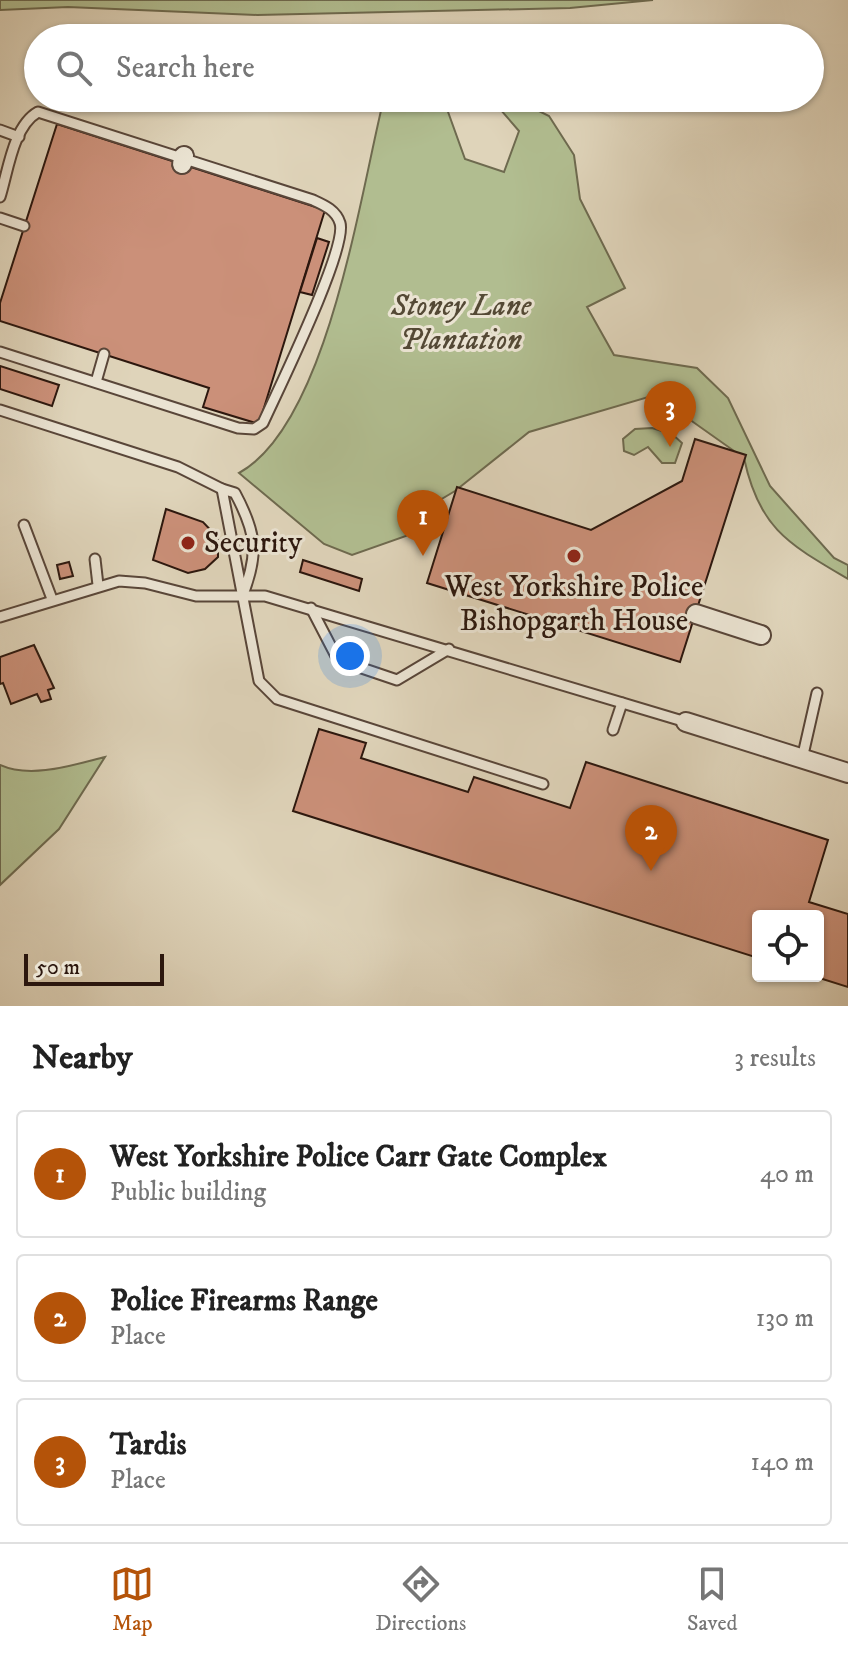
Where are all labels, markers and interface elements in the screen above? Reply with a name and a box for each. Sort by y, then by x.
search box [24,24,824,112]
icon: search [52,46,96,90]
text: Search here [116,50,255,87]
park label: Stoney Lane Plantation [390,288,532,359]
pin: 3 [644,381,696,447]
pin: 1 [397,490,449,556]
place label: Security [204,525,303,562]
marker: Security [179,534,197,552]
marker: West Yorkshire Police Bishopgarth House [565,547,583,565]
place label: West Yorkshire Police Bishopgarth House [444,569,703,640]
your location [330,636,370,676]
pin: 2 [625,805,677,871]
map controls [752,910,824,982]
button: locate [752,910,824,982]
scale bar [24,950,164,986]
text: 50 m [36,954,80,981]
text: Nearby [32,1037,133,1079]
text: 3 results [734,1042,816,1075]
text: West Yorkshire Police Carr Gate Complex [110,1139,607,1176]
text: 1 [55,1158,65,1191]
text: 40 m [760,1158,814,1191]
text: Public building [110,1176,266,1209]
text: Police Firearms Range [110,1283,378,1320]
text: 2 [54,1302,66,1335]
text: 130 m [756,1302,814,1335]
text: Place [110,1320,166,1353]
text: Tardis [110,1427,187,1464]
text: 3 [55,1446,65,1479]
text: 140 m [750,1446,814,1479]
text: Place [110,1464,166,1497]
tab: Map [110,1562,154,1637]
tab: Directions [375,1562,466,1637]
tab: Saved [687,1562,738,1637]

